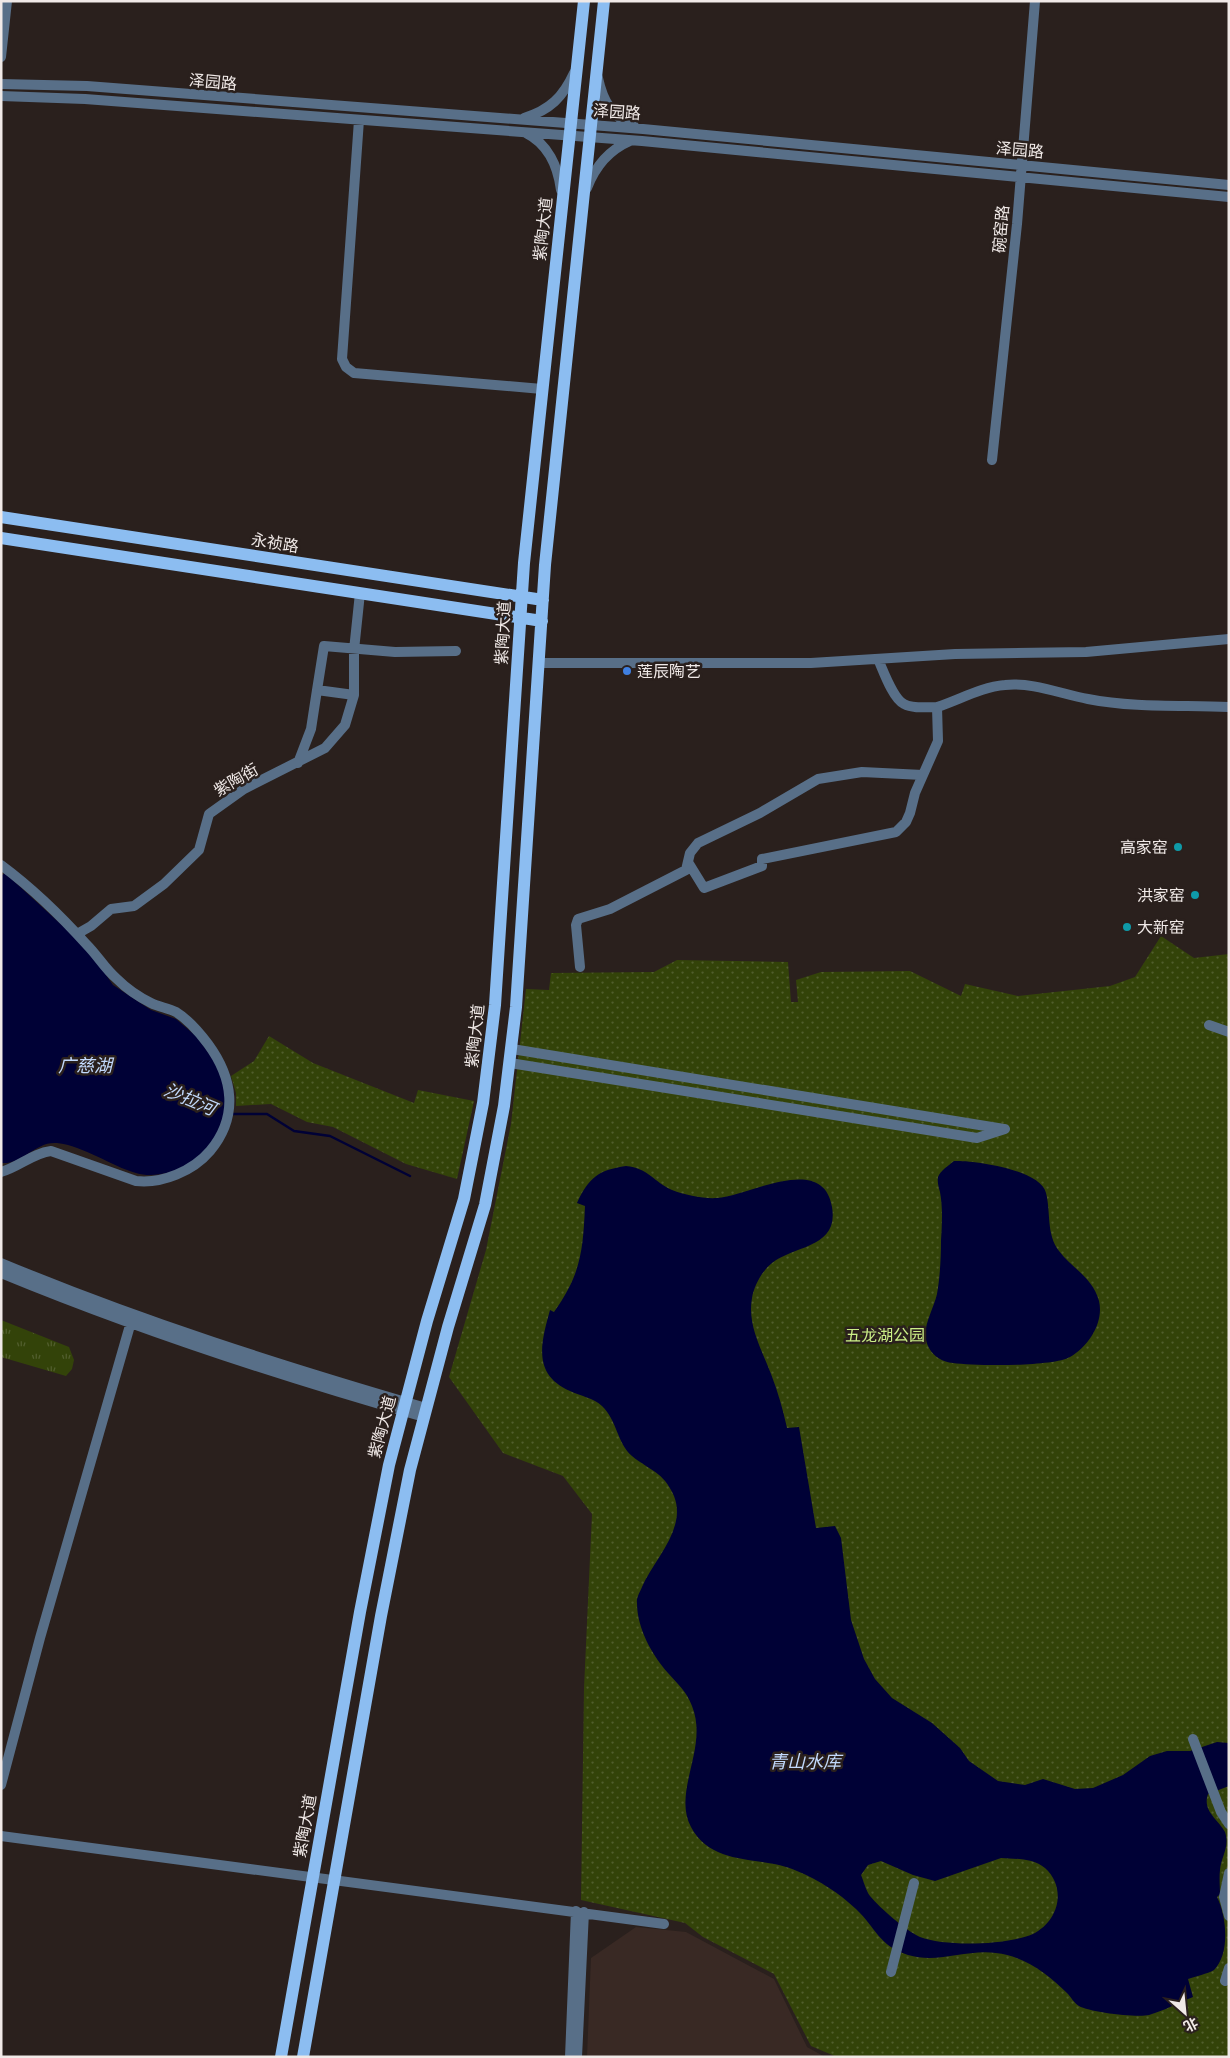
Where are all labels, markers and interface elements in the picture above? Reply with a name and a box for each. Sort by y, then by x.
street label: 泽园路 [188,69,238,95]
street label: 泽园路 [592,100,642,124]
street label: 泽园路 [995,137,1045,163]
street label: 紫陶大道 [529,196,557,262]
street label: 碗窑路 [988,204,1014,254]
street label: 永祯路 [250,529,300,557]
street label: 紫陶大道 [491,600,515,666]
place label: 莲辰陶艺 [637,661,701,682]
marker: 莲辰陶艺 [621,665,633,677]
street label: 紫陶街 [210,759,262,801]
place label: 高家窑 [1120,837,1168,858]
marker: 高家窑 [1172,841,1184,853]
place label: 洪家窑 [1137,885,1185,906]
marker: 洪家窑 [1189,889,1201,901]
place label: 大新窑 [1137,917,1185,938]
marker: 大新窑 [1121,921,1133,933]
street label: 紫陶大道 [461,1003,489,1069]
water label: 广慈湖 [58,1054,115,1077]
water label: 沙拉河 [161,1078,222,1121]
park label: 五龙湖公园 [845,1325,925,1346]
street label: 紫陶大道 [364,1393,400,1461]
water label: 青山水库 [769,1750,844,1773]
street label: 紫陶大道 [289,1793,321,1859]
north arrow [1160,1988,1210,2038]
text: 北 [1181,2013,1201,2036]

